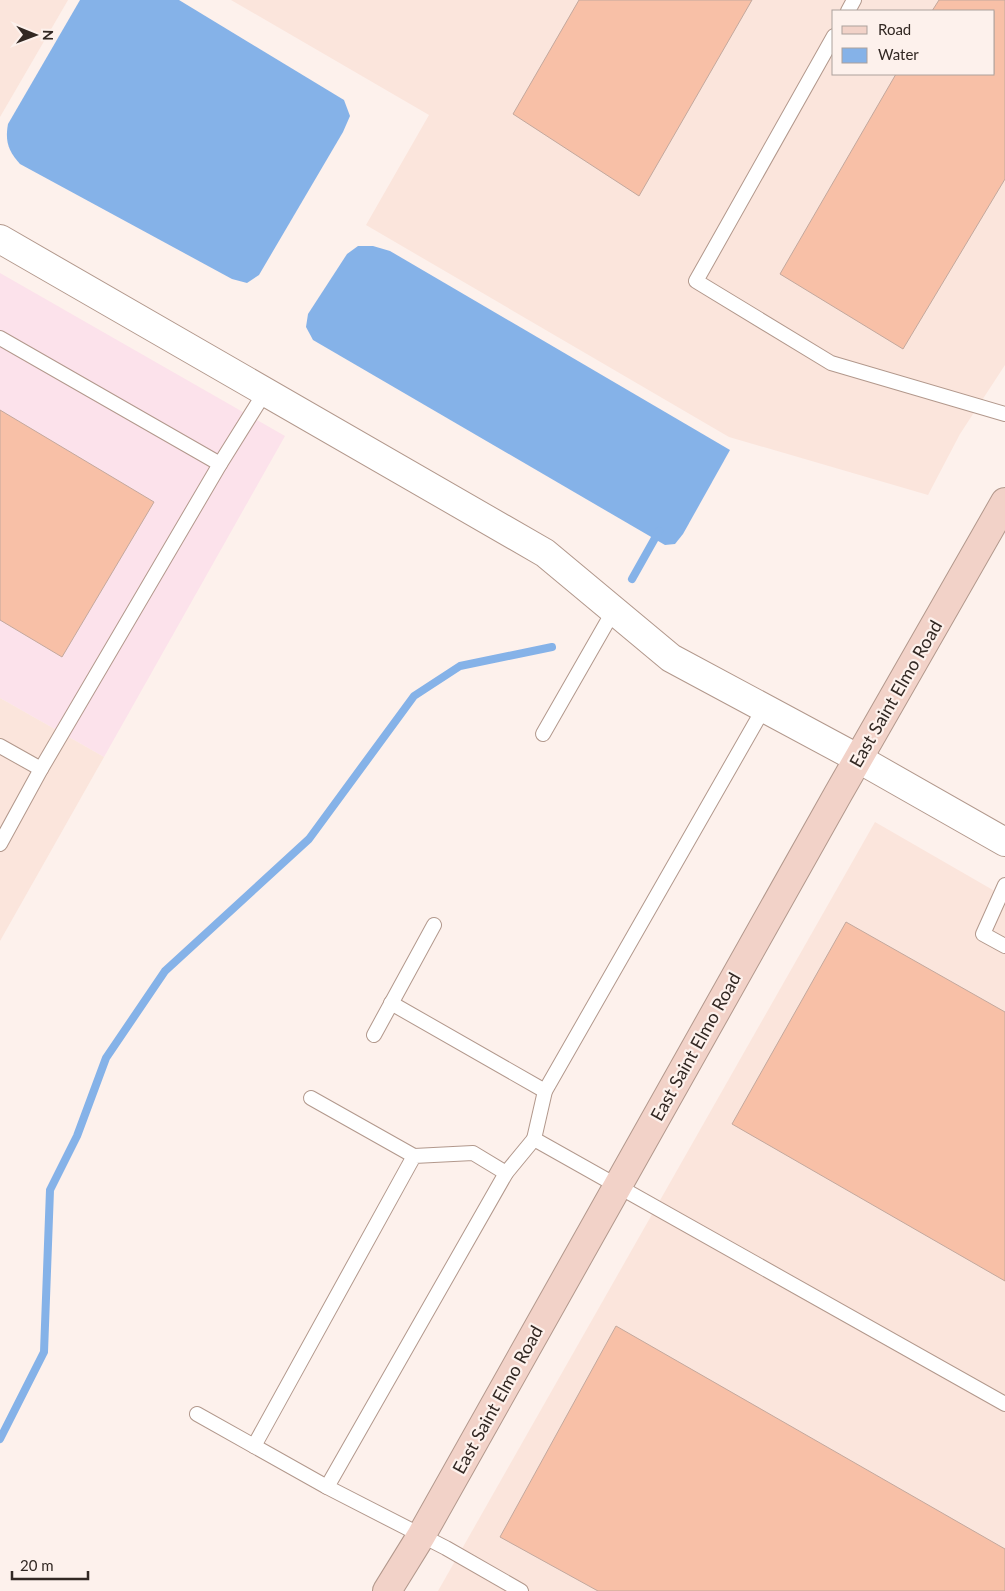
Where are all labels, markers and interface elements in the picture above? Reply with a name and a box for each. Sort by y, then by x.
north arrow [10,10,60,60]
legend [832,10,995,75]
text: Road [878,20,911,38]
text: N [40,30,57,41]
text: Water [878,45,919,63]
street label: East Saint Elmo Road [844,616,946,771]
street label: East Saint Elmo Road [645,969,745,1124]
street label: East Saint Elmo Road [447,1322,547,1477]
scale bar [12,1548,89,1580]
text: 20 m [20,1556,54,1574]

